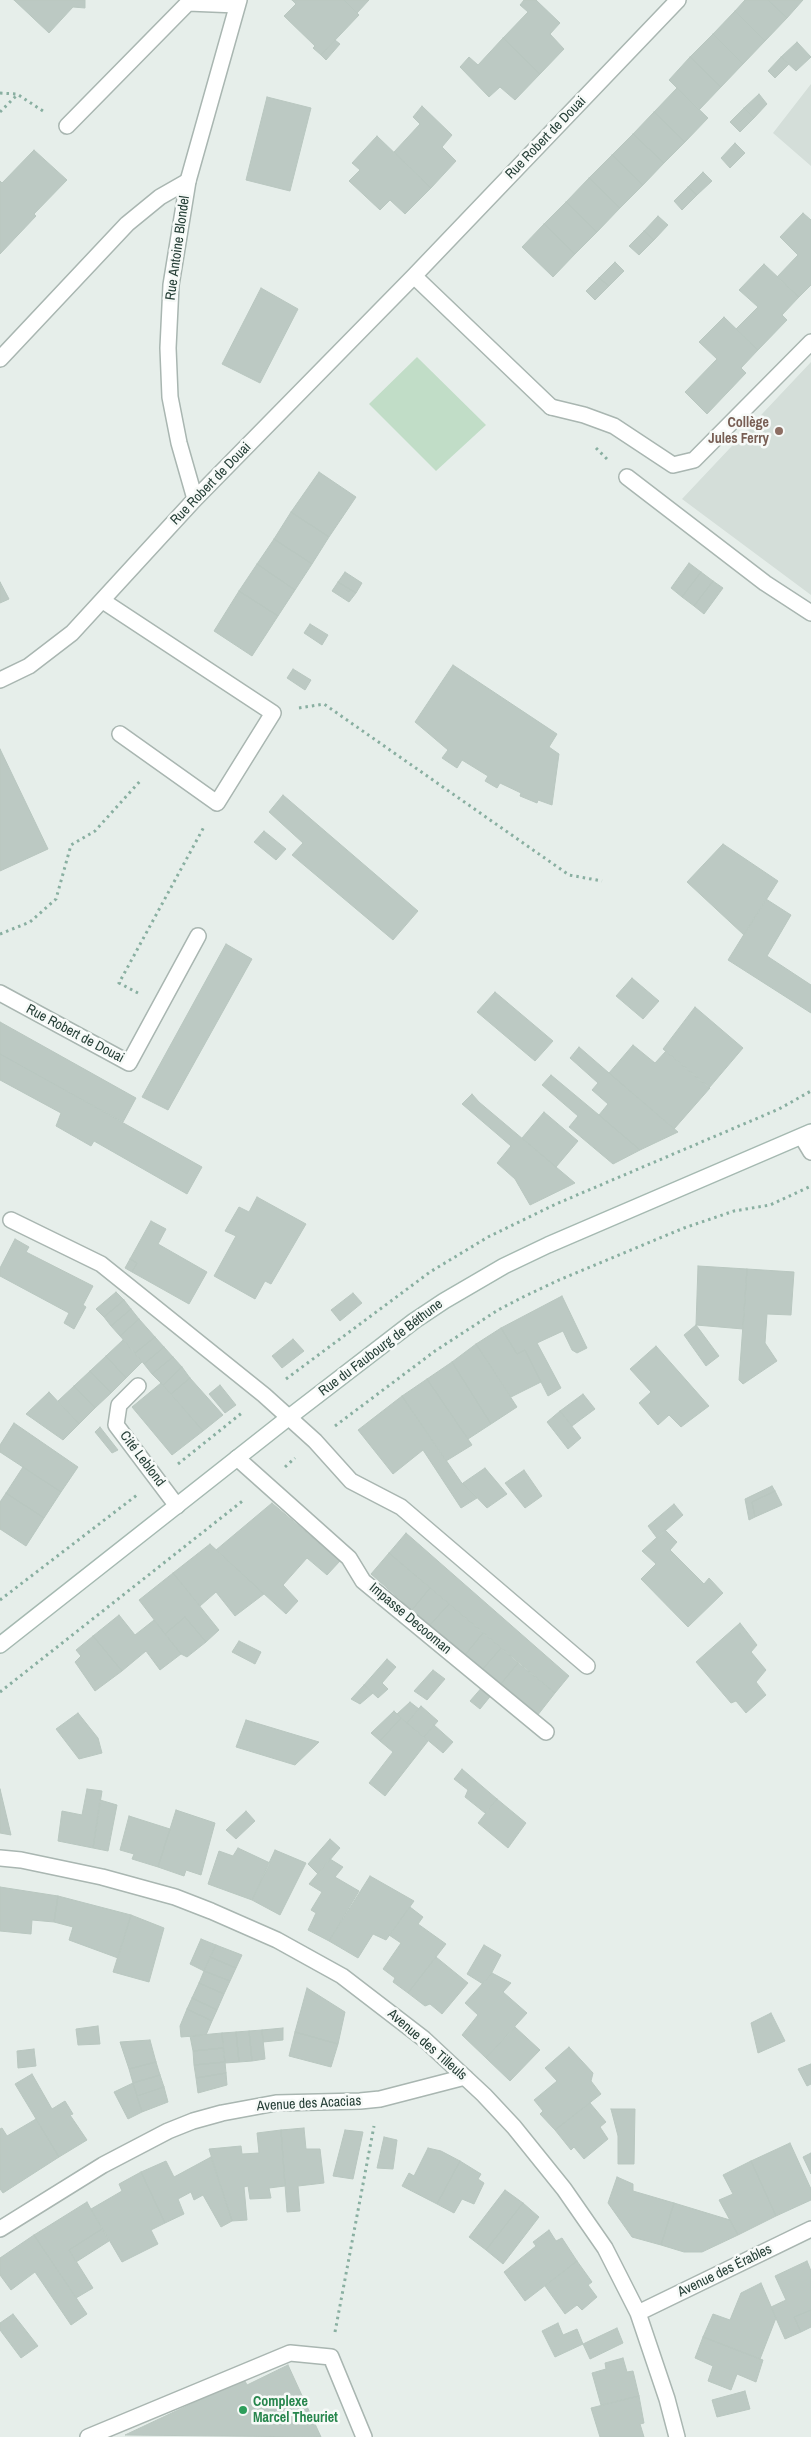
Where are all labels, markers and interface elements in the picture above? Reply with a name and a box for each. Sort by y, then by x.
street label: Rue Robert de Douai [502,93,590,183]
street label: Rue Antoine Blondel [162,195,194,301]
place label: Collège Jules Ferry [708,415,769,448]
marker: Collège Jules Ferry [773,425,785,437]
street label: Rue Robert de Douai [167,439,255,529]
street label: Rue Robert de Douai [23,1001,127,1067]
street label: Rue du Faubourg de Béthune [316,1296,446,1400]
street label: Cité Leblond [116,1428,168,1490]
street label: Impasse Decooman [365,1580,455,1658]
street label: Avenue des Tilleuls [384,2006,470,2084]
street label: Avenue des Acacias [256,2093,362,2115]
street label: Avenue des Érables [675,2241,775,2301]
place label: Complexe Marcel Theuriet [253,2394,338,2426]
marker: Complexe Marcel Theuriet [237,2404,249,2416]

